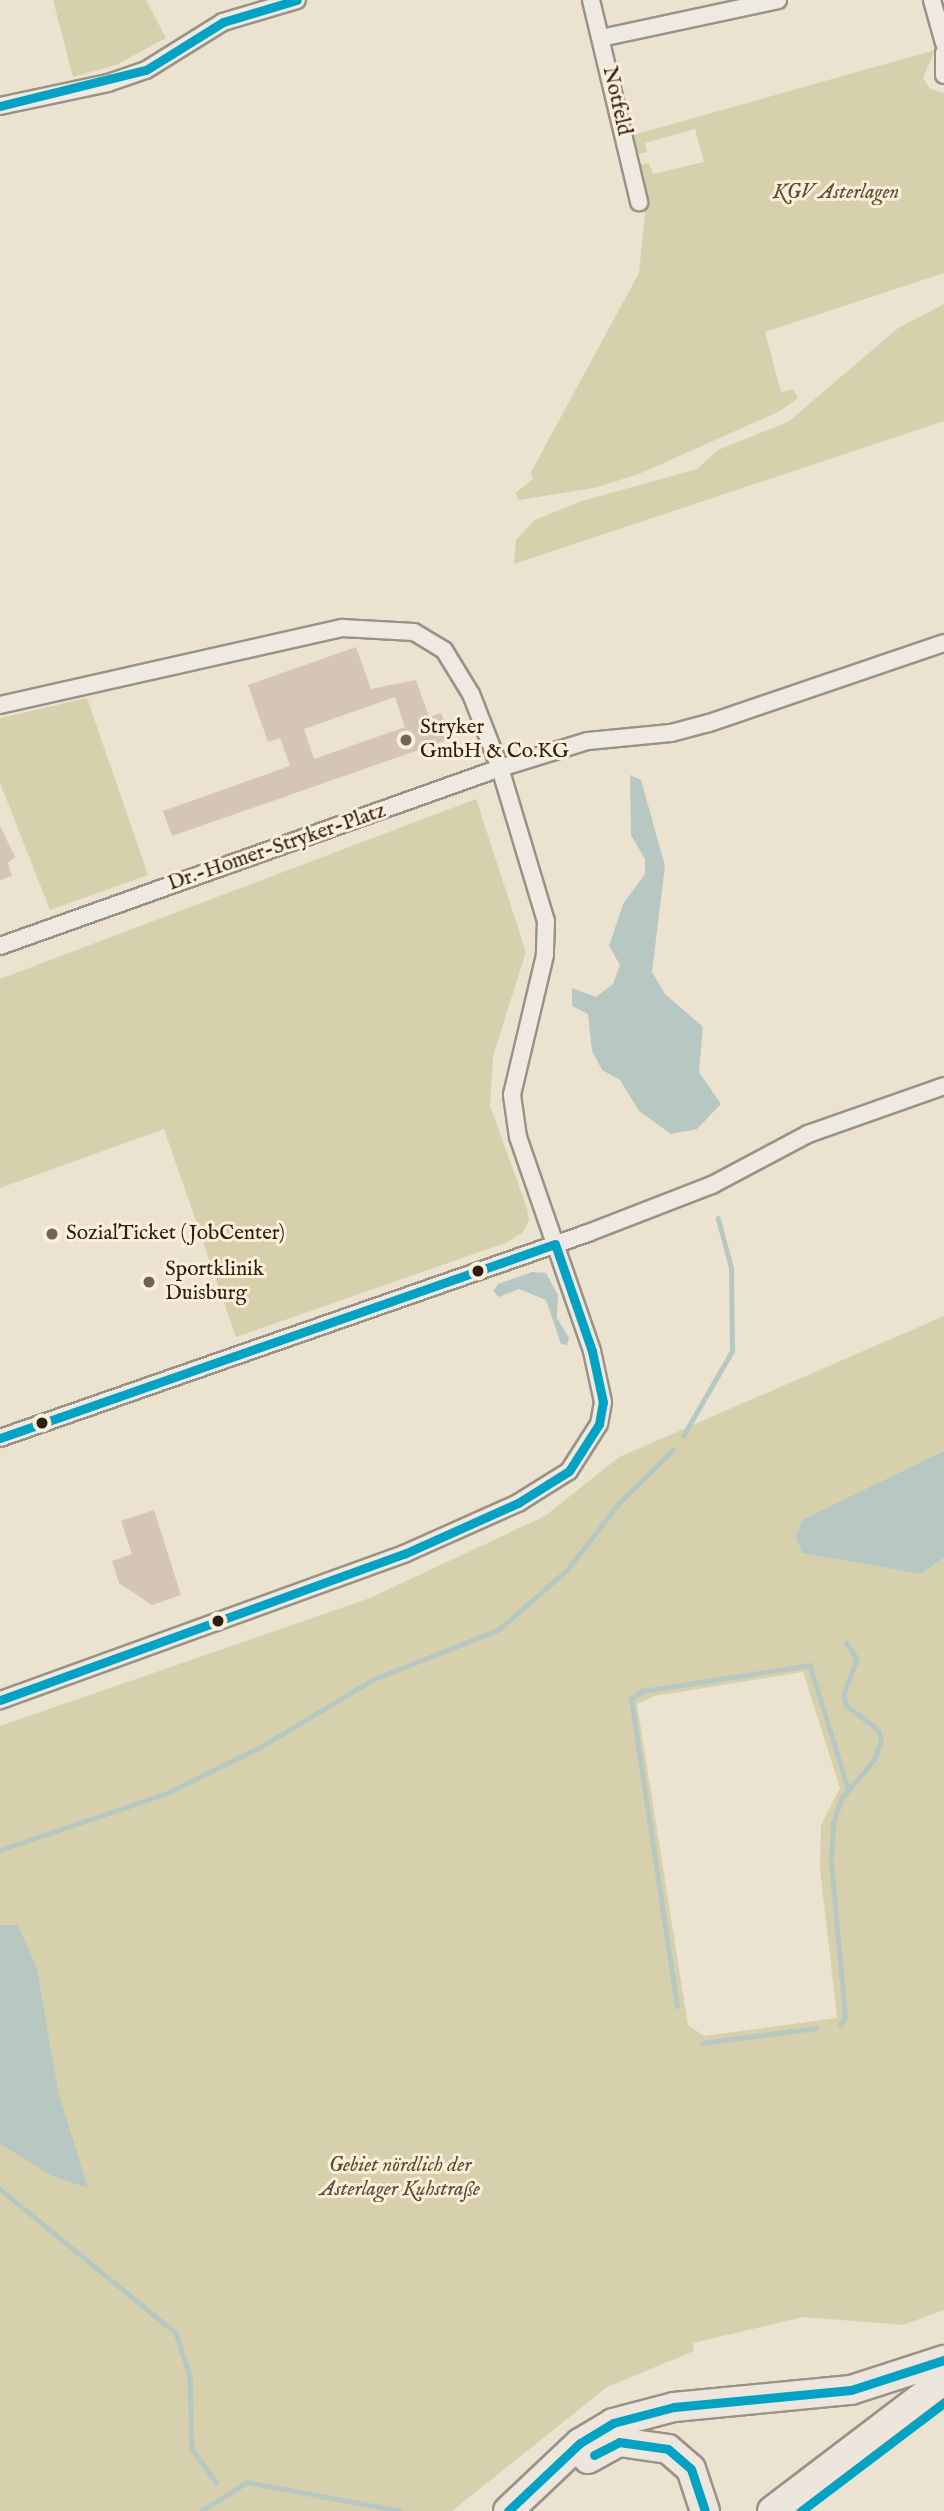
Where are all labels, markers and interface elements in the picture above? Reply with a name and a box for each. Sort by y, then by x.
street label: Notfeld [596,64,636,138]
park label: KGV Asterlagen [773,180,899,206]
place label: Stryker GmbH & Co.KG [420,715,569,765]
marker: Stryker GmbH & Co.KG [398,732,414,748]
street label: Dr.-Homer-Stryker-Platz [165,799,389,897]
place label: SozialTicket (JobCenter) [66,1221,285,1247]
marker: SozialTicket (JobCenter) [44,1226,60,1242]
place label: Sportklinik Duisburg [165,1257,264,1307]
unlabelled marker [471,1264,485,1278]
marker: Sportklinik Duisburg [139,1272,159,1292]
unlabelled marker [35,1416,49,1430]
unlabelled marker [211,1614,225,1628]
park label: Gebiet nördlich der Asterlager Kuhstraße [320,2153,480,2203]

